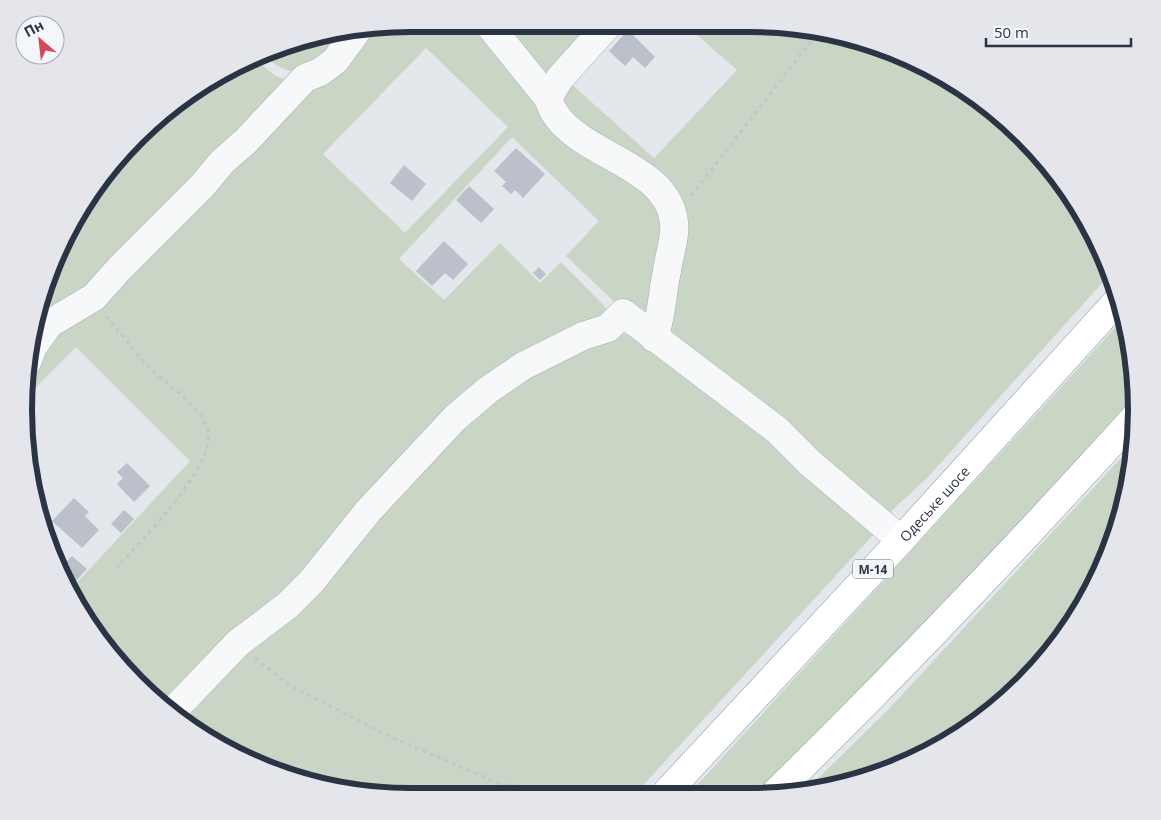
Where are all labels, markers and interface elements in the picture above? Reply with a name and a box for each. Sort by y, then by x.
north arrow [15,15,65,65]
text: Пн [21,15,47,41]
scale bar [986,15,1131,47]
text: 50 m [994,22,1029,42]
street label: Одеське шосе [895,461,973,545]
road number: М-14 [853,560,893,578]

